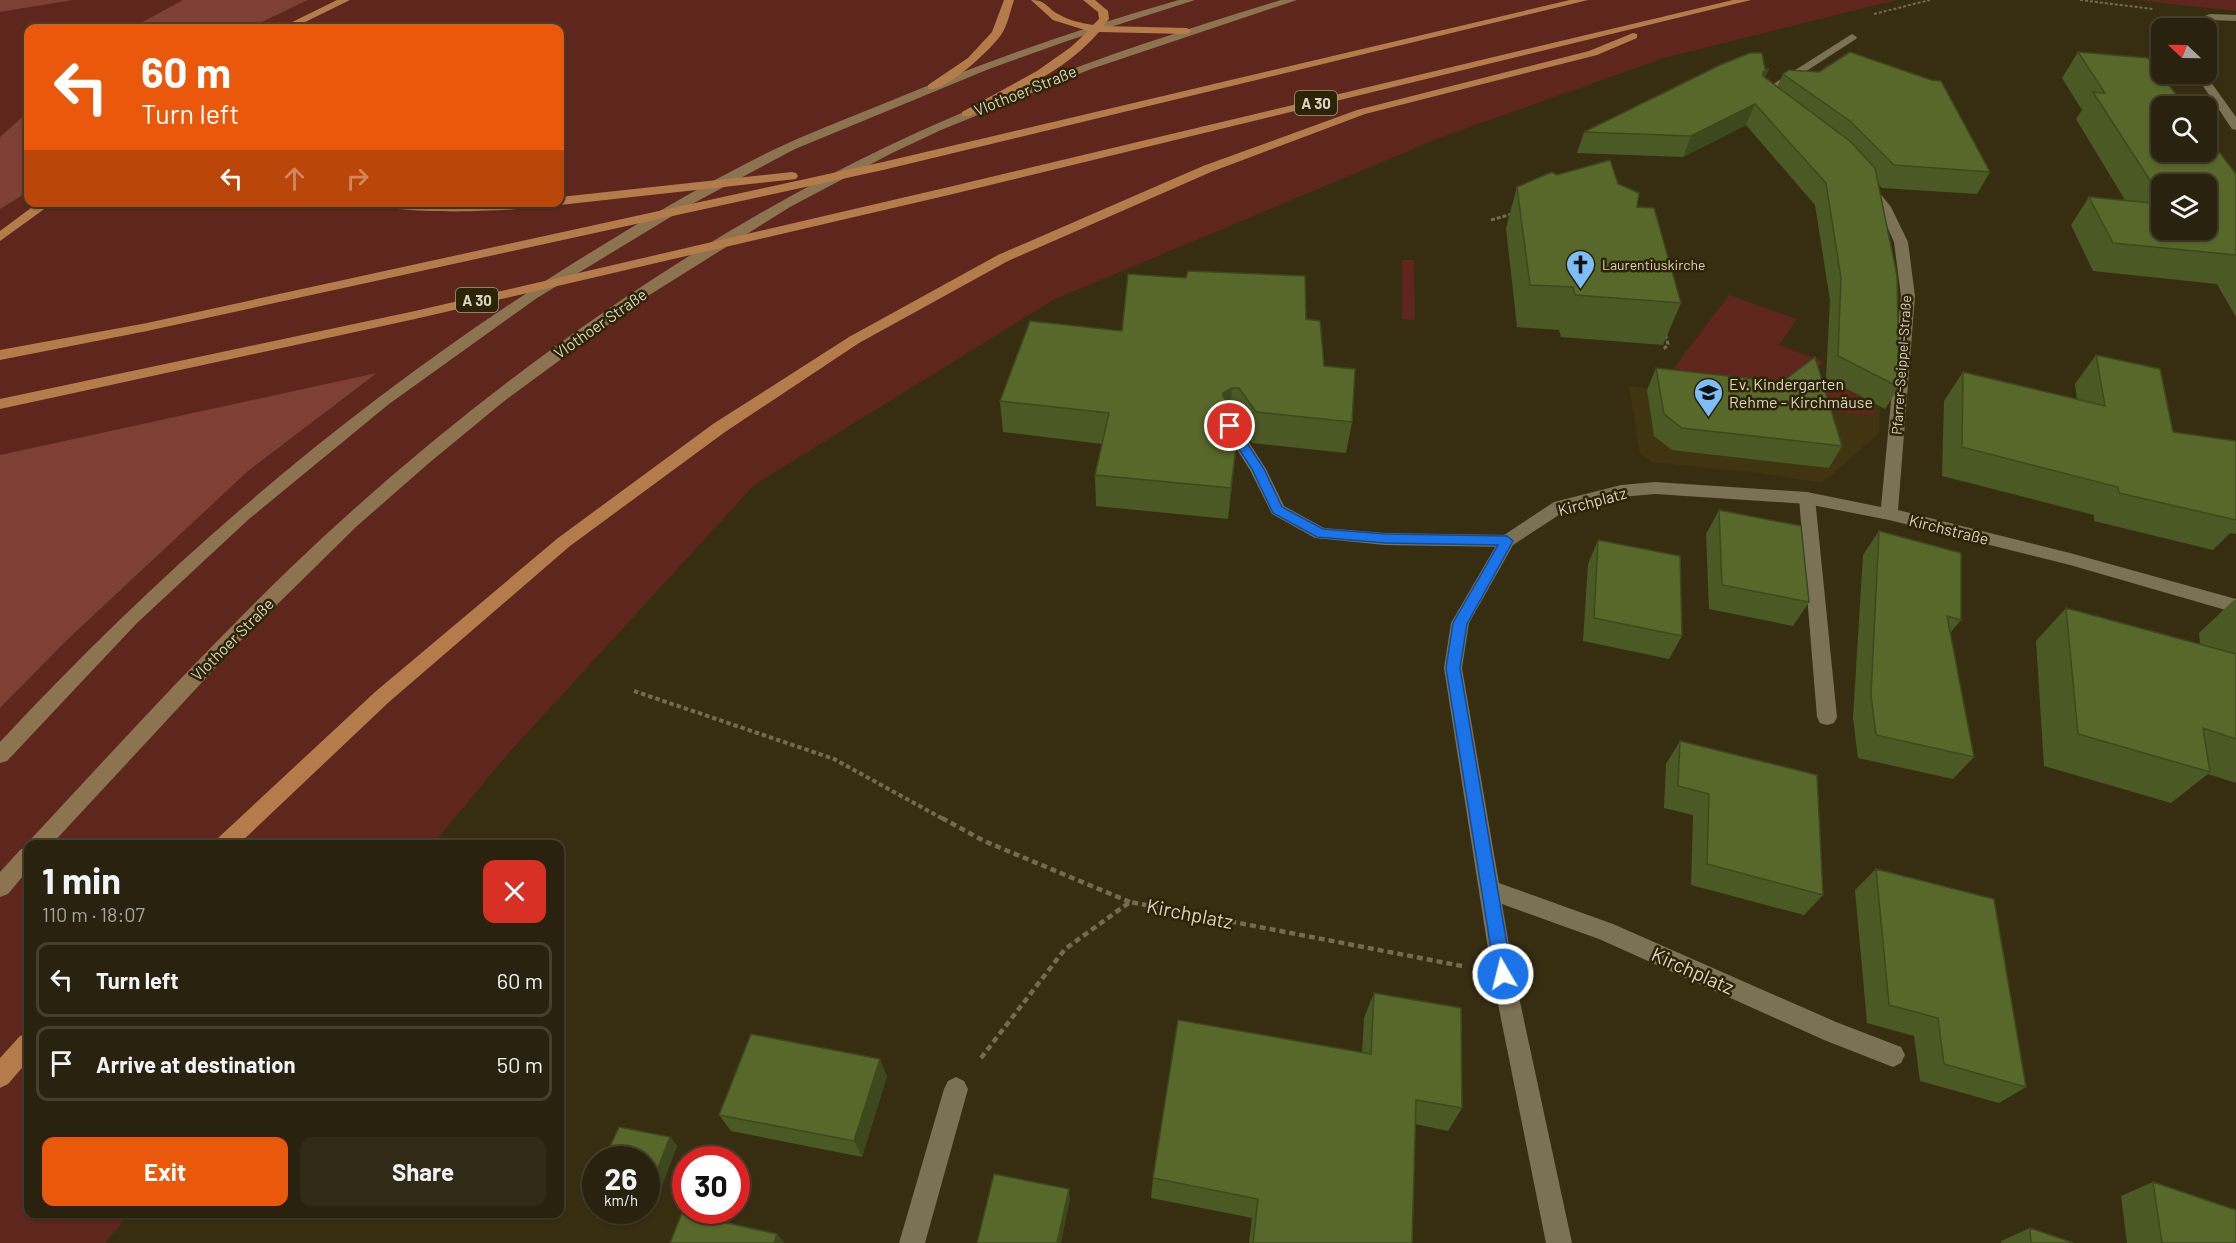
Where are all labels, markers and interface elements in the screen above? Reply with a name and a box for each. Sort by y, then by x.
north arrow [2151,18,2217,84]
map controls [2151,18,2217,240]
text: 60 m [141,46,231,96]
icon: left [42,48,120,126]
street label: Vlothoer Straße [971,61,1079,119]
road number: A 30 [1295,91,1337,115]
button: search [2151,96,2217,162]
text: Turn left [141,97,239,129]
icon: left [215,162,248,195]
icon: ahead [278,162,311,195]
icon: right [341,162,374,195]
button: layers [2151,174,2217,240]
church icon: Laurentiuskirche [1565,248,1597,290]
place label: Laurentiuskirche [1602,256,1705,273]
street label: Vlothoer Straße [550,284,650,362]
road number: A 30 [456,288,498,312]
street label: Pfarrer-Seippel-Straße [1888,295,1914,435]
place label: Ev. Kindergarten Rehme - Kirchmäuse [1729,374,1873,411]
school or university icon: Ev. Kindergarten Rehme - Kirchmäuse [1692,376,1724,418]
pin [1204,400,1255,451]
icon: arrive [1213,409,1246,442]
street label: Kirchplatz [1556,483,1628,519]
street label: Kirchstraße [1907,510,1991,548]
street label: Vlothoer Straße [187,594,277,684]
text: 1 min [42,858,121,901]
button: close [483,860,546,923]
street label: Kirchplatz [1145,893,1235,933]
text: 110 m · 18:07 [42,902,145,926]
street label: Kirchplatz [1648,941,1738,999]
position arrow [1471,942,1535,1006]
icon: left [45,963,78,996]
text: Turn left [96,967,179,993]
text: 60 m [497,967,543,993]
icon: arrive [45,1047,78,1080]
text: Arrive at destination [96,1051,295,1077]
text: 50 m [497,1051,543,1077]
button: Exit [42,1137,288,1206]
button: Share [300,1137,546,1206]
speed limit sign: 30 [672,1146,750,1224]
text: 26 [605,1160,637,1196]
text: km/h [604,1191,638,1209]

